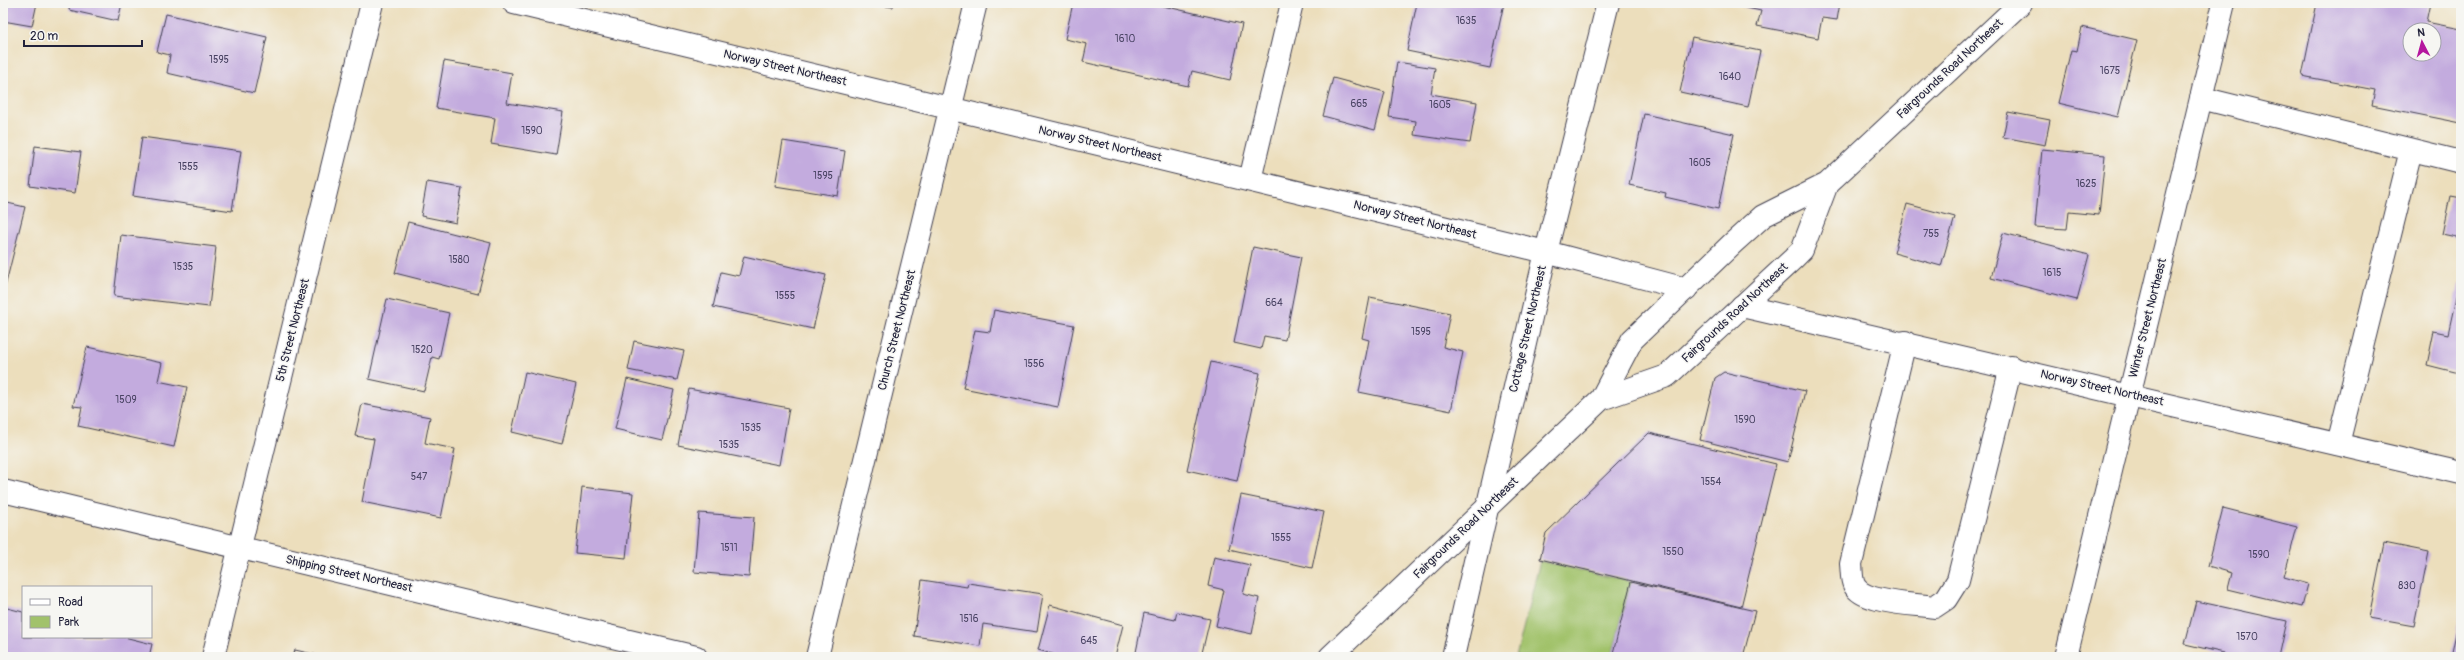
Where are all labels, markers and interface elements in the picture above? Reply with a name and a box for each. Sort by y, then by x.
house number: 1635 [1456,15,1476,27]
street label: Fairgrounds Road Northeast [1894,16,2006,122]
scale bar [24,22,142,48]
north arrow [2402,22,2442,62]
text: N [2417,26,2426,39]
text: 20 m [30,29,59,44]
house number: 1610 [1115,33,1135,45]
street label: Norway Street Northeast [722,46,848,90]
house number: 1595 [209,54,229,66]
house number: 1675 [2100,65,2120,77]
house number: 1640 [1719,71,1741,83]
house number: 665 [1350,98,1368,110]
house number: 1605 [1429,99,1451,111]
street label: Norway Street Northeast [1037,122,1163,166]
house number: 1590 [521,125,543,137]
house number: 1605 [1689,157,1711,169]
house number: 1555 [178,161,198,173]
house number: 1595 [813,170,833,182]
house number: 1625 [2076,178,2096,190]
street label: Norway Street Northeast [1352,197,1478,243]
house number: 755 [1923,228,1939,240]
house number: 1580 [448,254,470,266]
street label: Winter Street Northeast [2126,256,2170,379]
street label: Fairgrounds Road Northeast [1679,260,1791,366]
house number: 1535 [173,261,193,273]
street label: Cottage Street Northeast [1506,264,1550,394]
house number: 1615 [2042,267,2062,279]
street label: Church Street Northeast [875,268,919,392]
street label: 5th Street Northeast [273,277,313,383]
house number: 1555 [775,290,795,302]
house number: 664 [1265,297,1283,309]
house number: 1595 [1411,326,1431,338]
house number: 1520 [411,344,433,356]
house number: 1556 [1024,358,1044,370]
street label: Norway Street Northeast [2039,366,2165,410]
house number: 1509 [115,394,137,406]
house number: 1590 [1734,414,1756,426]
house number: 1535 [741,422,761,434]
house number: 1535 [719,439,739,451]
house number: 547 [411,471,428,483]
street label: Fairgrounds Road Northeast [1410,474,1522,582]
house number: 1554 [1701,476,1721,488]
house number: 1555 [1271,532,1291,544]
house number: 1511 [720,542,738,554]
house number: 1550 [1662,546,1684,558]
house number: 1590 [2248,549,2270,561]
street label: Shipping Street Northeast [284,552,414,596]
house number: 830 [2398,580,2416,592]
legend [22,586,152,638]
text: Road [58,595,83,610]
house number: 1516 [959,613,979,625]
text: Park [58,615,79,630]
house number: 1570 [2236,631,2258,643]
house number: 645 [1080,635,1098,647]

